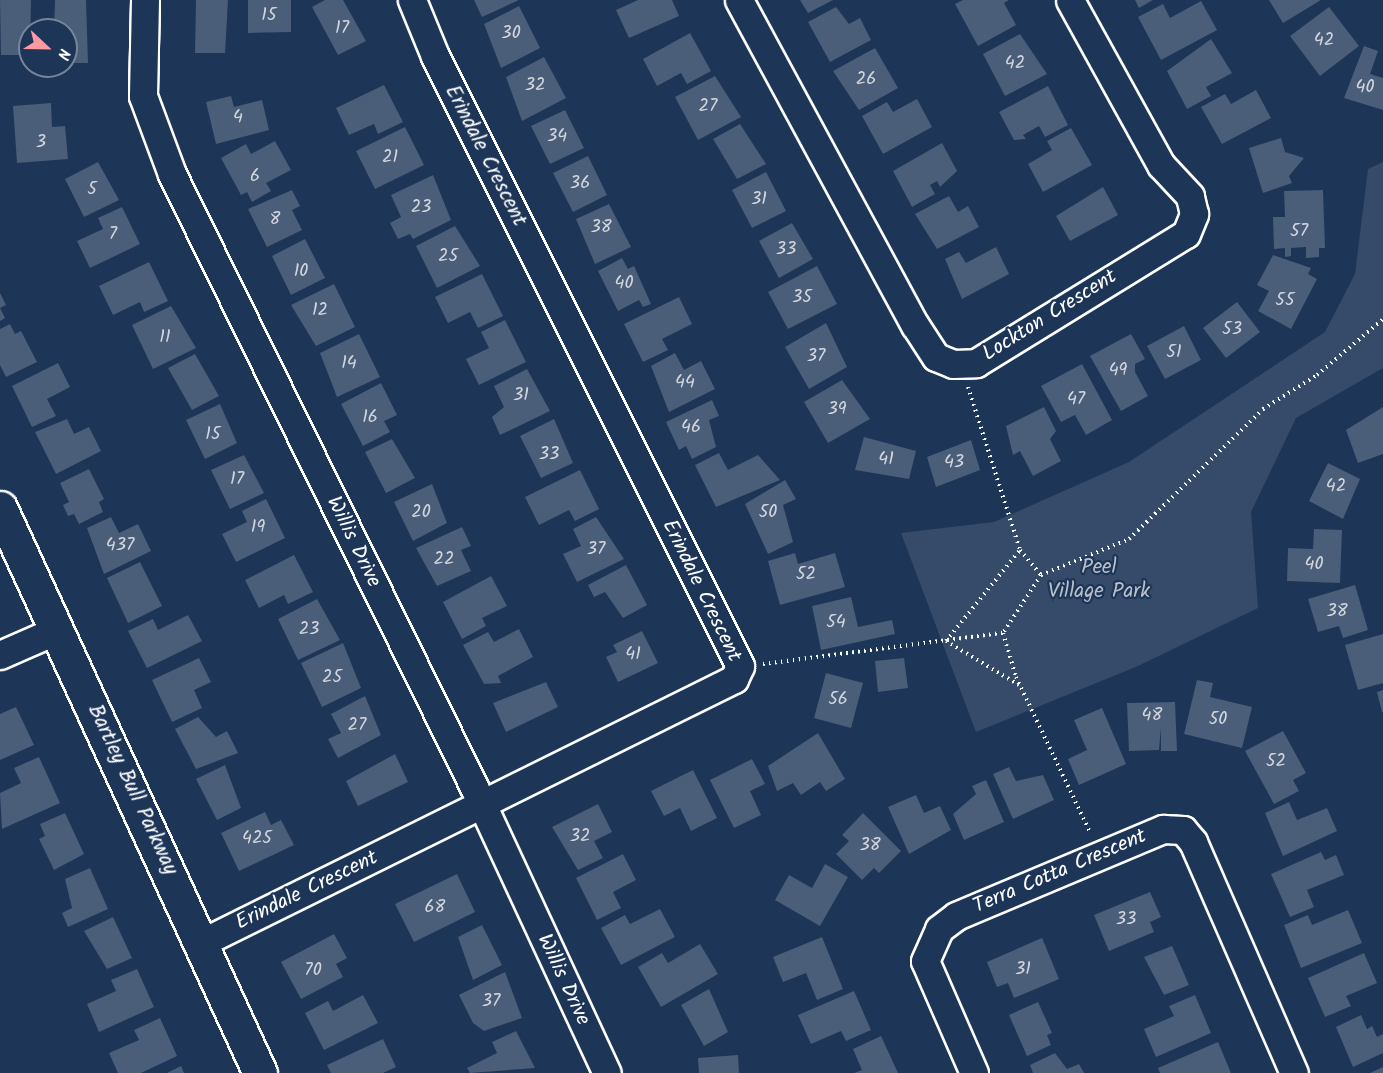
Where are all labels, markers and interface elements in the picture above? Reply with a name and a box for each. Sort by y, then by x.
house number: 15 [261,5,277,27]
north arrow [18,18,78,78]
house number: 17 [335,18,349,40]
house number: 30 [501,23,521,45]
house number: 42 [1314,30,1334,52]
text: N [50,45,77,64]
house number: 42 [1005,53,1025,75]
house number: 26 [856,69,876,91]
house number: 32 [525,75,545,97]
house number: 40 [1356,77,1374,99]
street label: Erindale Crescent [439,81,531,231]
house number: 27 [699,96,717,118]
house number: 4 [233,107,243,129]
house number: 34 [547,126,567,148]
house number: 3 [36,132,46,154]
house number: 21 [382,147,398,169]
house number: 6 [250,166,260,188]
house number: 36 [570,173,590,195]
house number: 5 [87,179,97,201]
house number: 31 [751,189,767,211]
house number: 23 [411,197,431,219]
house number: 8 [270,209,280,231]
house number: 38 [590,217,612,239]
house number: 57 [1290,221,1308,243]
house number: 7 [109,224,117,246]
house number: 33 [776,239,796,261]
house number: 25 [438,246,458,268]
house number: 10 [294,261,308,283]
street label: Lockton Crescent [978,265,1122,367]
house number: 40 [615,273,633,295]
house number: 35 [792,287,812,309]
house number: 55 [1275,290,1295,312]
house number: 12 [312,300,328,322]
house number: 53 [1222,319,1242,341]
house number: 11 [159,327,171,349]
house number: 51 [1166,342,1182,364]
house number: 37 [807,346,825,368]
house number: 14 [341,353,357,375]
house number: 49 [1109,360,1127,382]
house number: 44 [675,372,695,394]
house number: 31 [513,385,529,407]
house number: 47 [1067,389,1085,411]
house number: 39 [827,399,847,421]
house number: 16 [362,407,378,429]
house number: 46 [681,417,701,439]
house number: 15 [205,424,221,446]
house number: 33 [539,444,559,466]
house number: 41 [878,449,894,471]
house number: 43 [944,452,964,474]
house number: 17 [230,469,244,491]
house number: 42 [1326,476,1346,498]
street label: Willis Drive [320,492,386,592]
house number: 20 [411,502,431,524]
house number: 50 [759,502,777,524]
street label: Erindale Crescent [656,516,746,666]
house number: 19 [251,517,265,539]
house number: 437 [106,535,134,557]
house number: 37 [587,539,605,561]
house number: 22 [434,549,454,571]
house number: 40 [1305,554,1323,576]
park label: Peel Village Park [1048,555,1150,605]
house number: 52 [796,564,816,586]
house number: 38 [1326,601,1348,623]
house number: 54 [826,612,846,634]
house number: 23 [299,619,319,641]
house number: 41 [625,644,641,666]
house number: 25 [322,667,342,689]
house number: 56 [828,689,848,711]
street label: Bartley Bull Parkway [81,701,183,879]
house number: 48 [1142,705,1162,727]
house number: 50 [1209,709,1227,731]
house number: 27 [348,715,366,737]
house number: 52 [1266,751,1286,773]
street label: Terra Cotta Crescent [970,824,1150,920]
house number: 32 [570,826,590,848]
house number: 425 [242,828,272,850]
house number: 38 [859,835,881,857]
street label: Erindale Crescent [232,846,382,936]
house number: 68 [425,897,445,919]
house number: 33 [1116,909,1136,931]
street label: Willis Drive [531,930,595,1030]
house number: 31 [1015,959,1031,981]
house number: 70 [304,960,322,982]
house number: 37 [482,991,500,1013]

